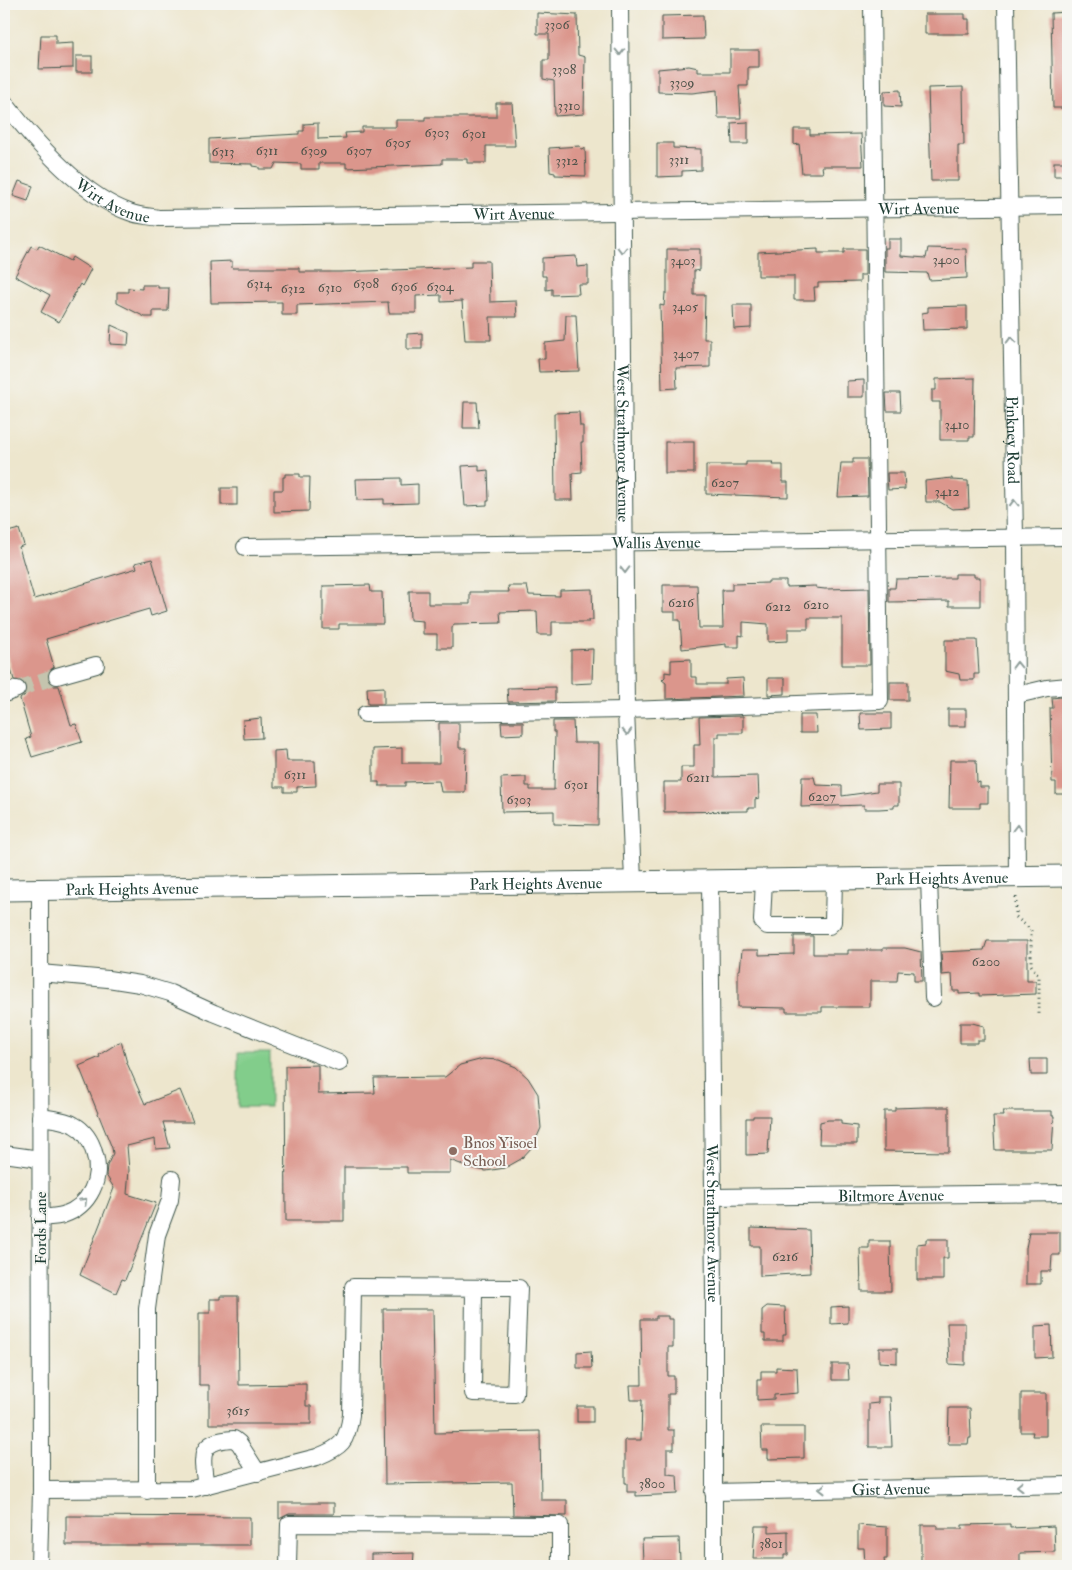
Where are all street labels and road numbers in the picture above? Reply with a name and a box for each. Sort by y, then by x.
street label: Wirt Avenue [70,174,151,228]
street label: Wirt Avenue [877,198,960,220]
street label: Wirt Avenue [472,204,555,225]
street label: West Strathmore Avenue [612,363,633,522]
street label: Pinkney Road [1002,396,1023,484]
street label: Wallis Avenue [610,532,701,554]
street label: Park Heights Avenue [875,868,1009,890]
street label: Park Heights Avenue [469,873,603,895]
street label: Park Heights Avenue [65,878,199,900]
street label: West Strathmore Avenue [702,1143,723,1302]
street label: Biltmore Avenue [838,1185,945,1207]
street label: Fords Lane [31,1191,51,1265]
street label: Gist Avenue [852,1479,931,1500]

